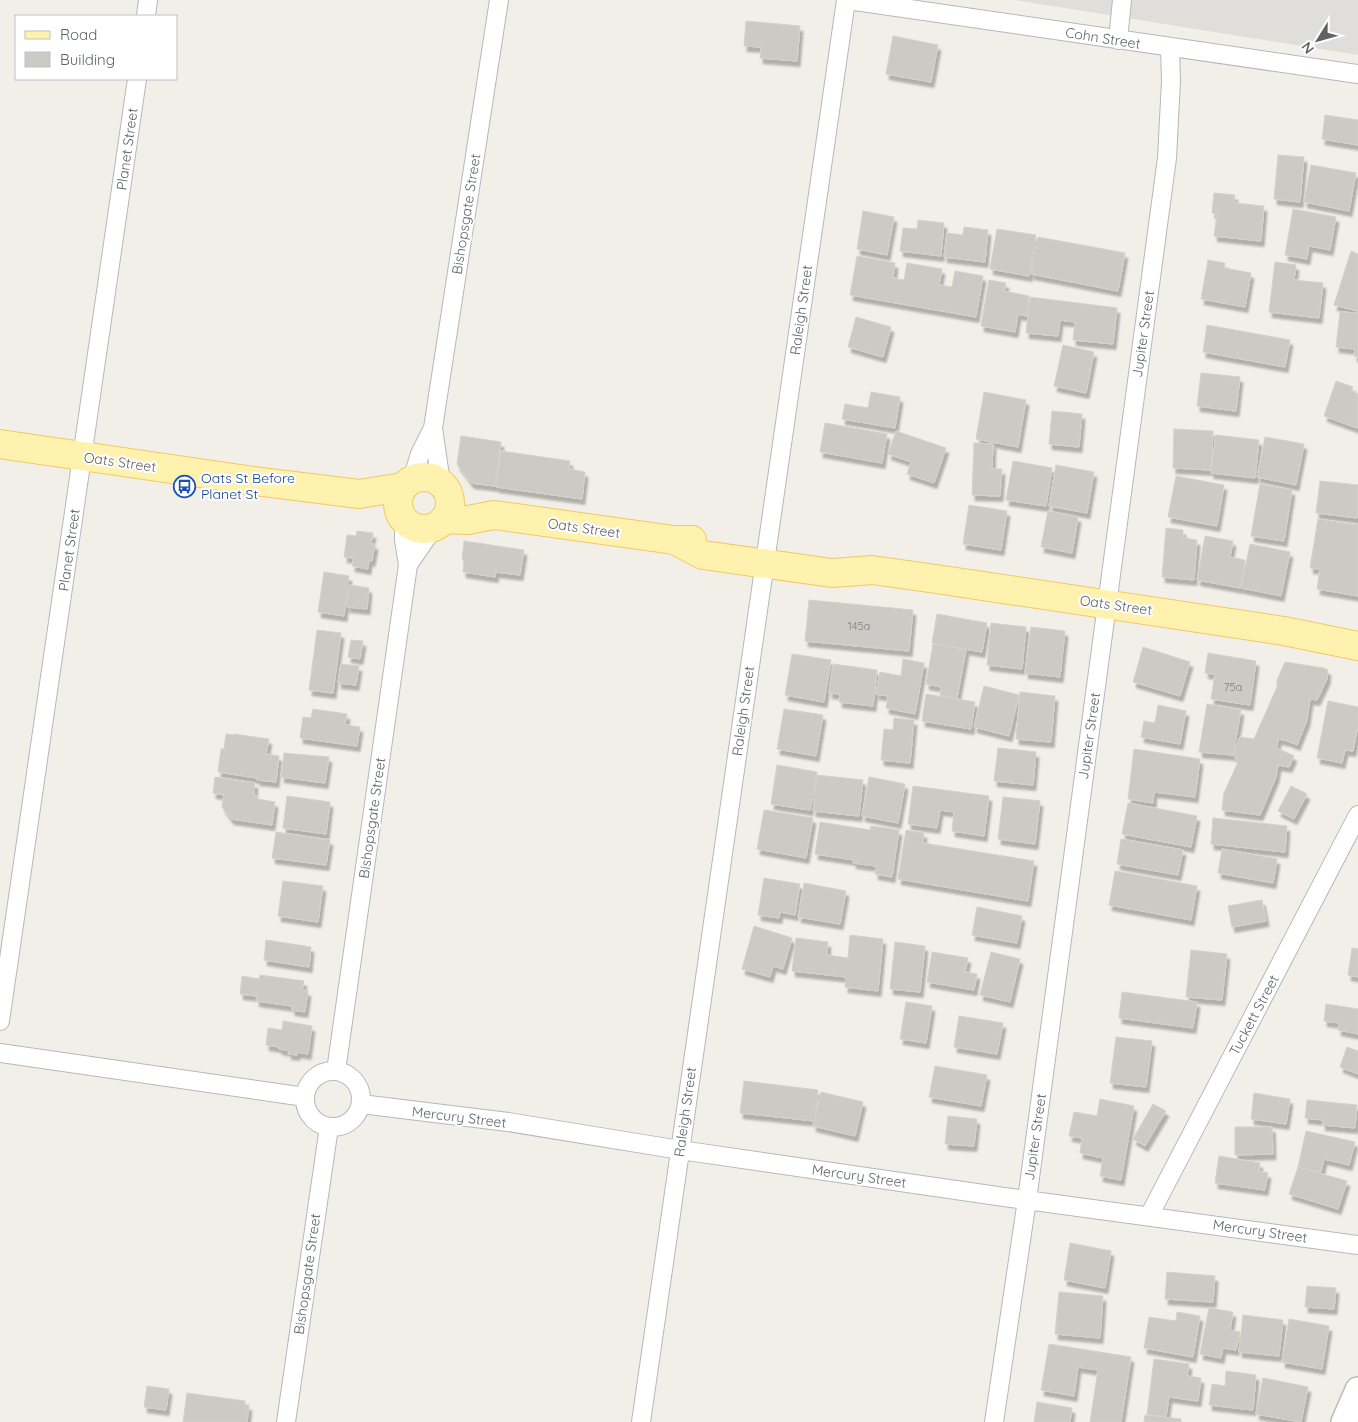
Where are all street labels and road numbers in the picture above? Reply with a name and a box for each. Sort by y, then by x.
street label: Cohn Street [1064,23,1142,53]
street label: Planet Street [112,106,142,191]
street label: Bishopsgate Street [448,152,484,276]
street label: Raleigh Street [786,264,816,356]
street label: Jupiter Street [1128,289,1158,379]
street label: Oats Street [83,448,158,476]
street label: Planet Street [54,507,84,592]
street label: Oats Street [547,514,622,542]
street label: Oats Street [1079,591,1154,619]
street label: Raleigh Street [728,665,758,757]
street label: Jupiter Street [1074,691,1104,781]
street label: Bishopsgate Street [355,756,389,880]
street label: Tuckett Street [1225,971,1283,1058]
street label: Raleigh Street [670,1066,700,1158]
street label: Jupiter Street [1020,1092,1050,1182]
street label: Mercury Street [411,1102,508,1132]
street label: Mercury Street [811,1160,908,1192]
street label: Bishopsgate Street [290,1212,324,1336]
street label: Mercury Street [1212,1215,1309,1247]

